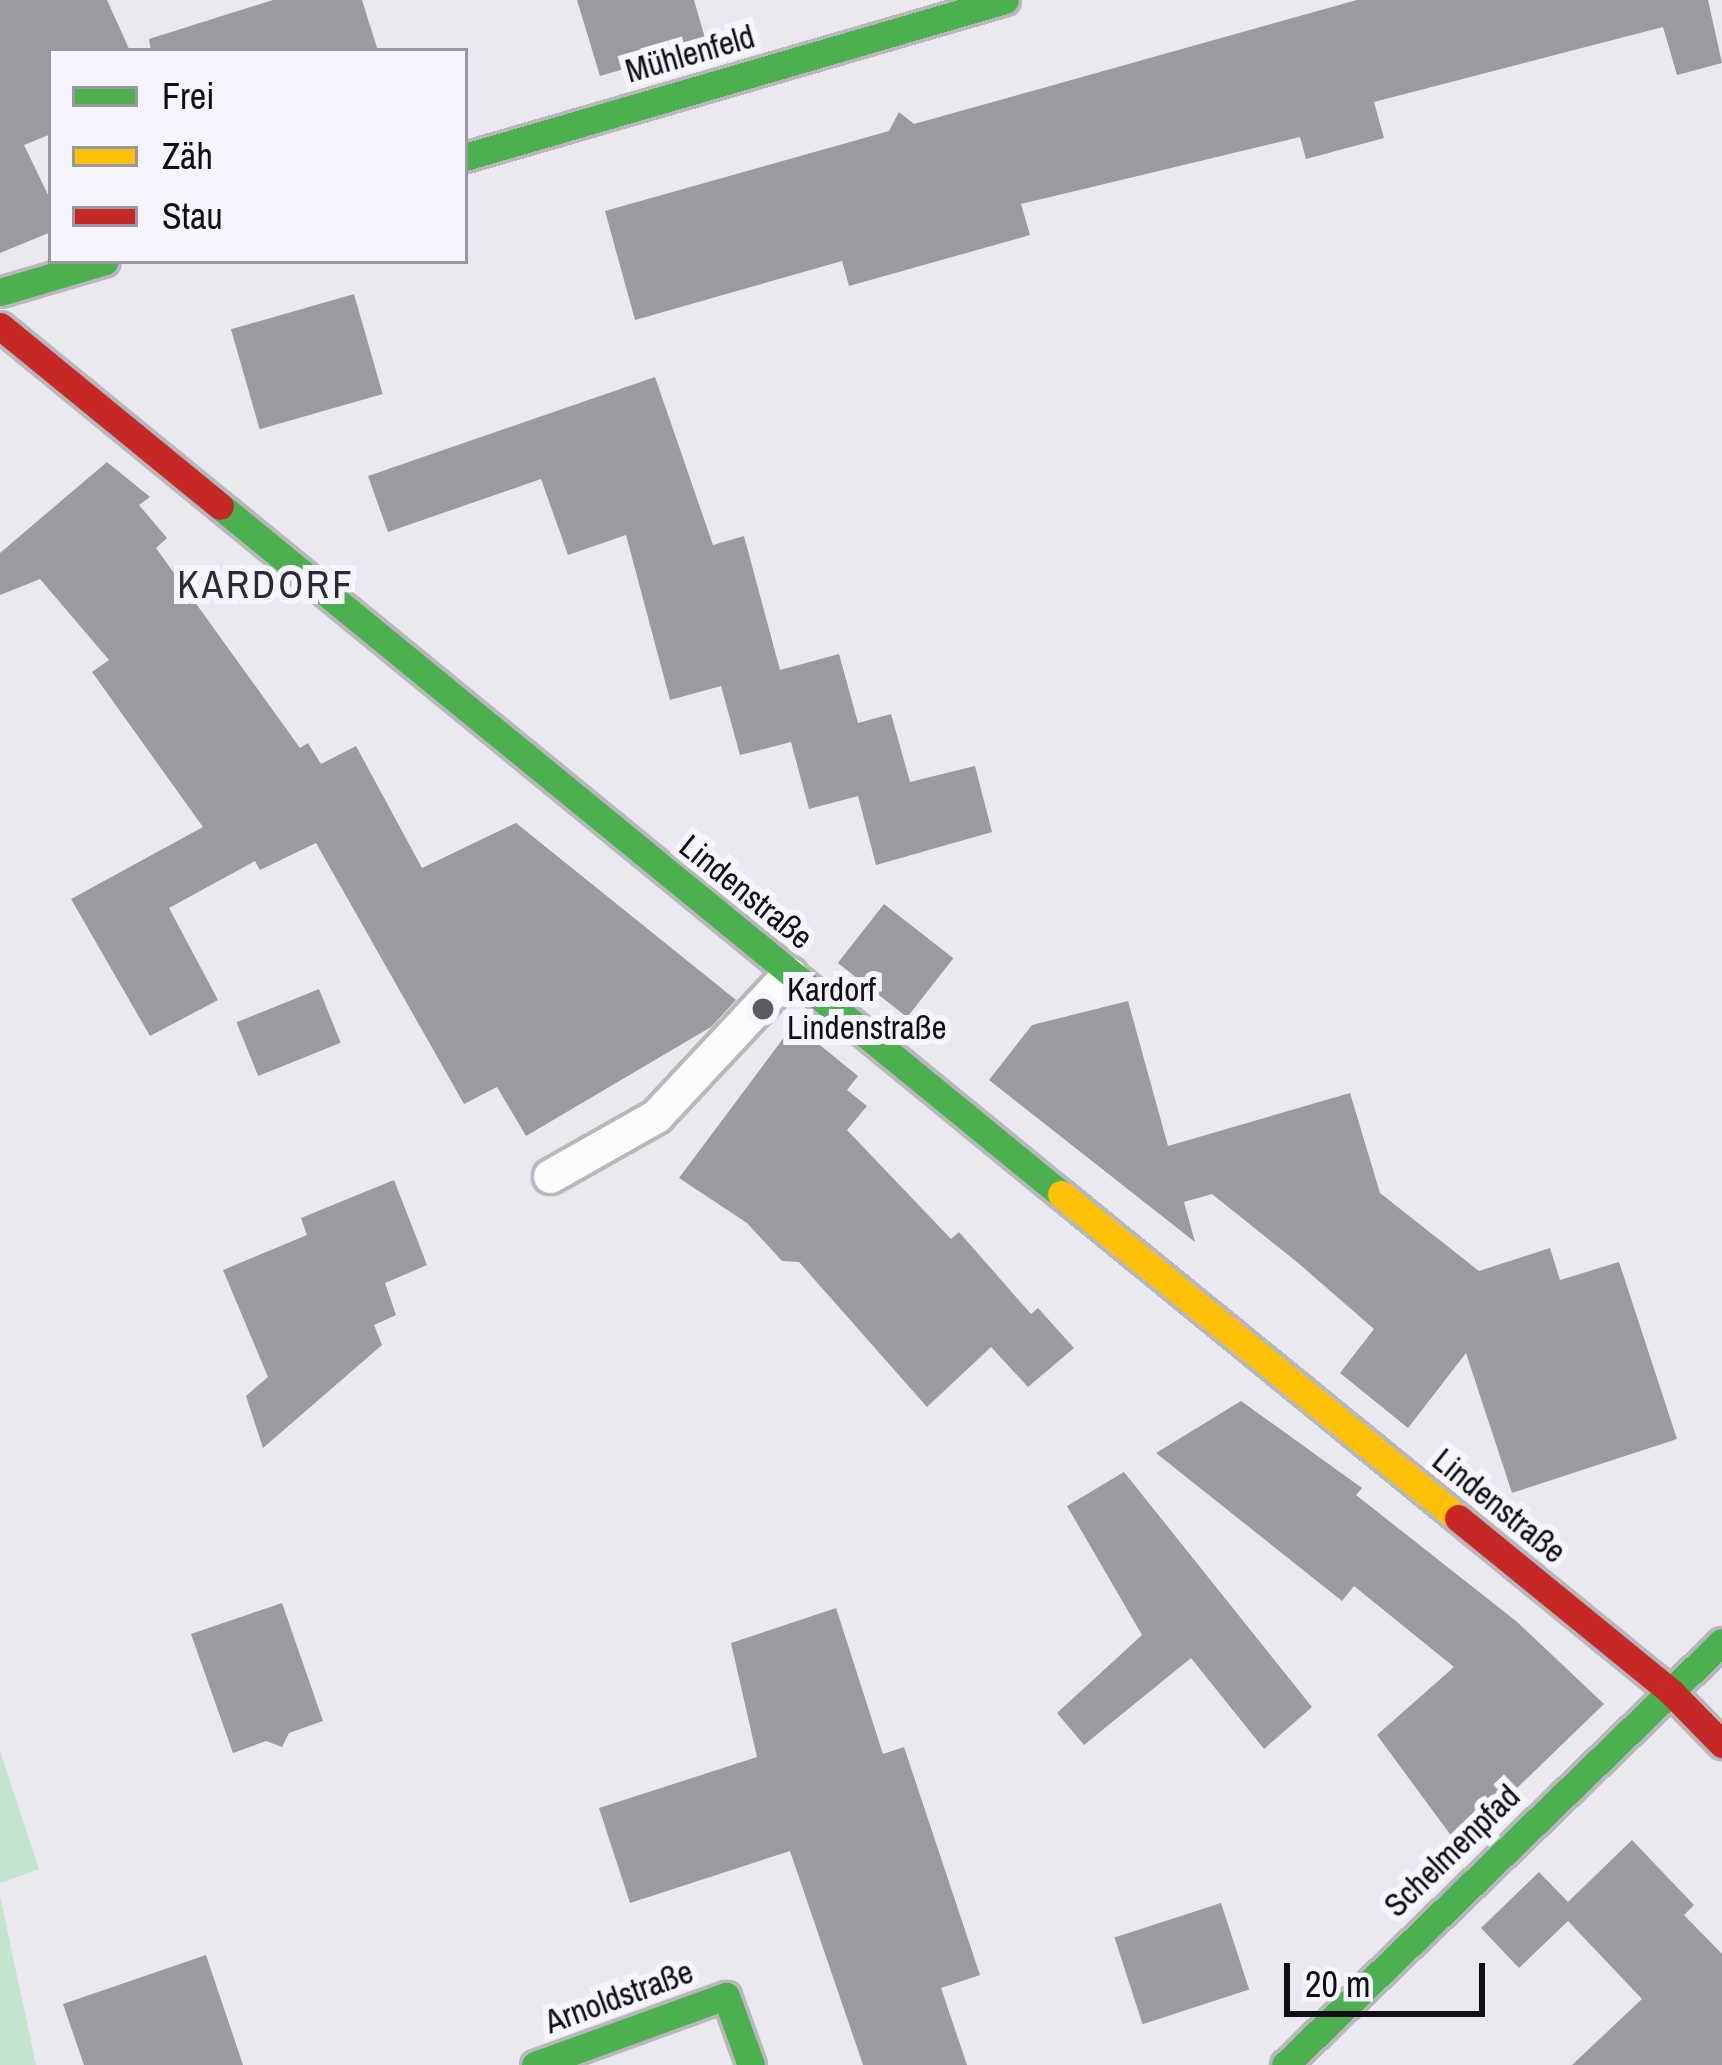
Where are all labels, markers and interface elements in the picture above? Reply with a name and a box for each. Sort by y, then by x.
street label: Mühlenfeld [621,17,759,91]
legend [48,48,468,264]
text: Frei [162,72,215,120]
text: Zäh [162,132,213,180]
text: Stau [162,192,223,240]
district label: KARDORF [177,561,355,607]
street label: Lindenstraße [672,826,820,958]
place label: Kardorf Lindenstraße [787,970,946,1048]
marker: Kardorf Lindenstraße [750,996,776,1022]
street label: Lindenstraße [1425,1440,1573,1572]
street label: Schelmenpfad [1376,1777,1528,1925]
scale bar [1290,1939,1491,2013]
street label: Arnoldstraße [539,1952,699,2042]
text: 20 m [1305,1960,1371,2008]

